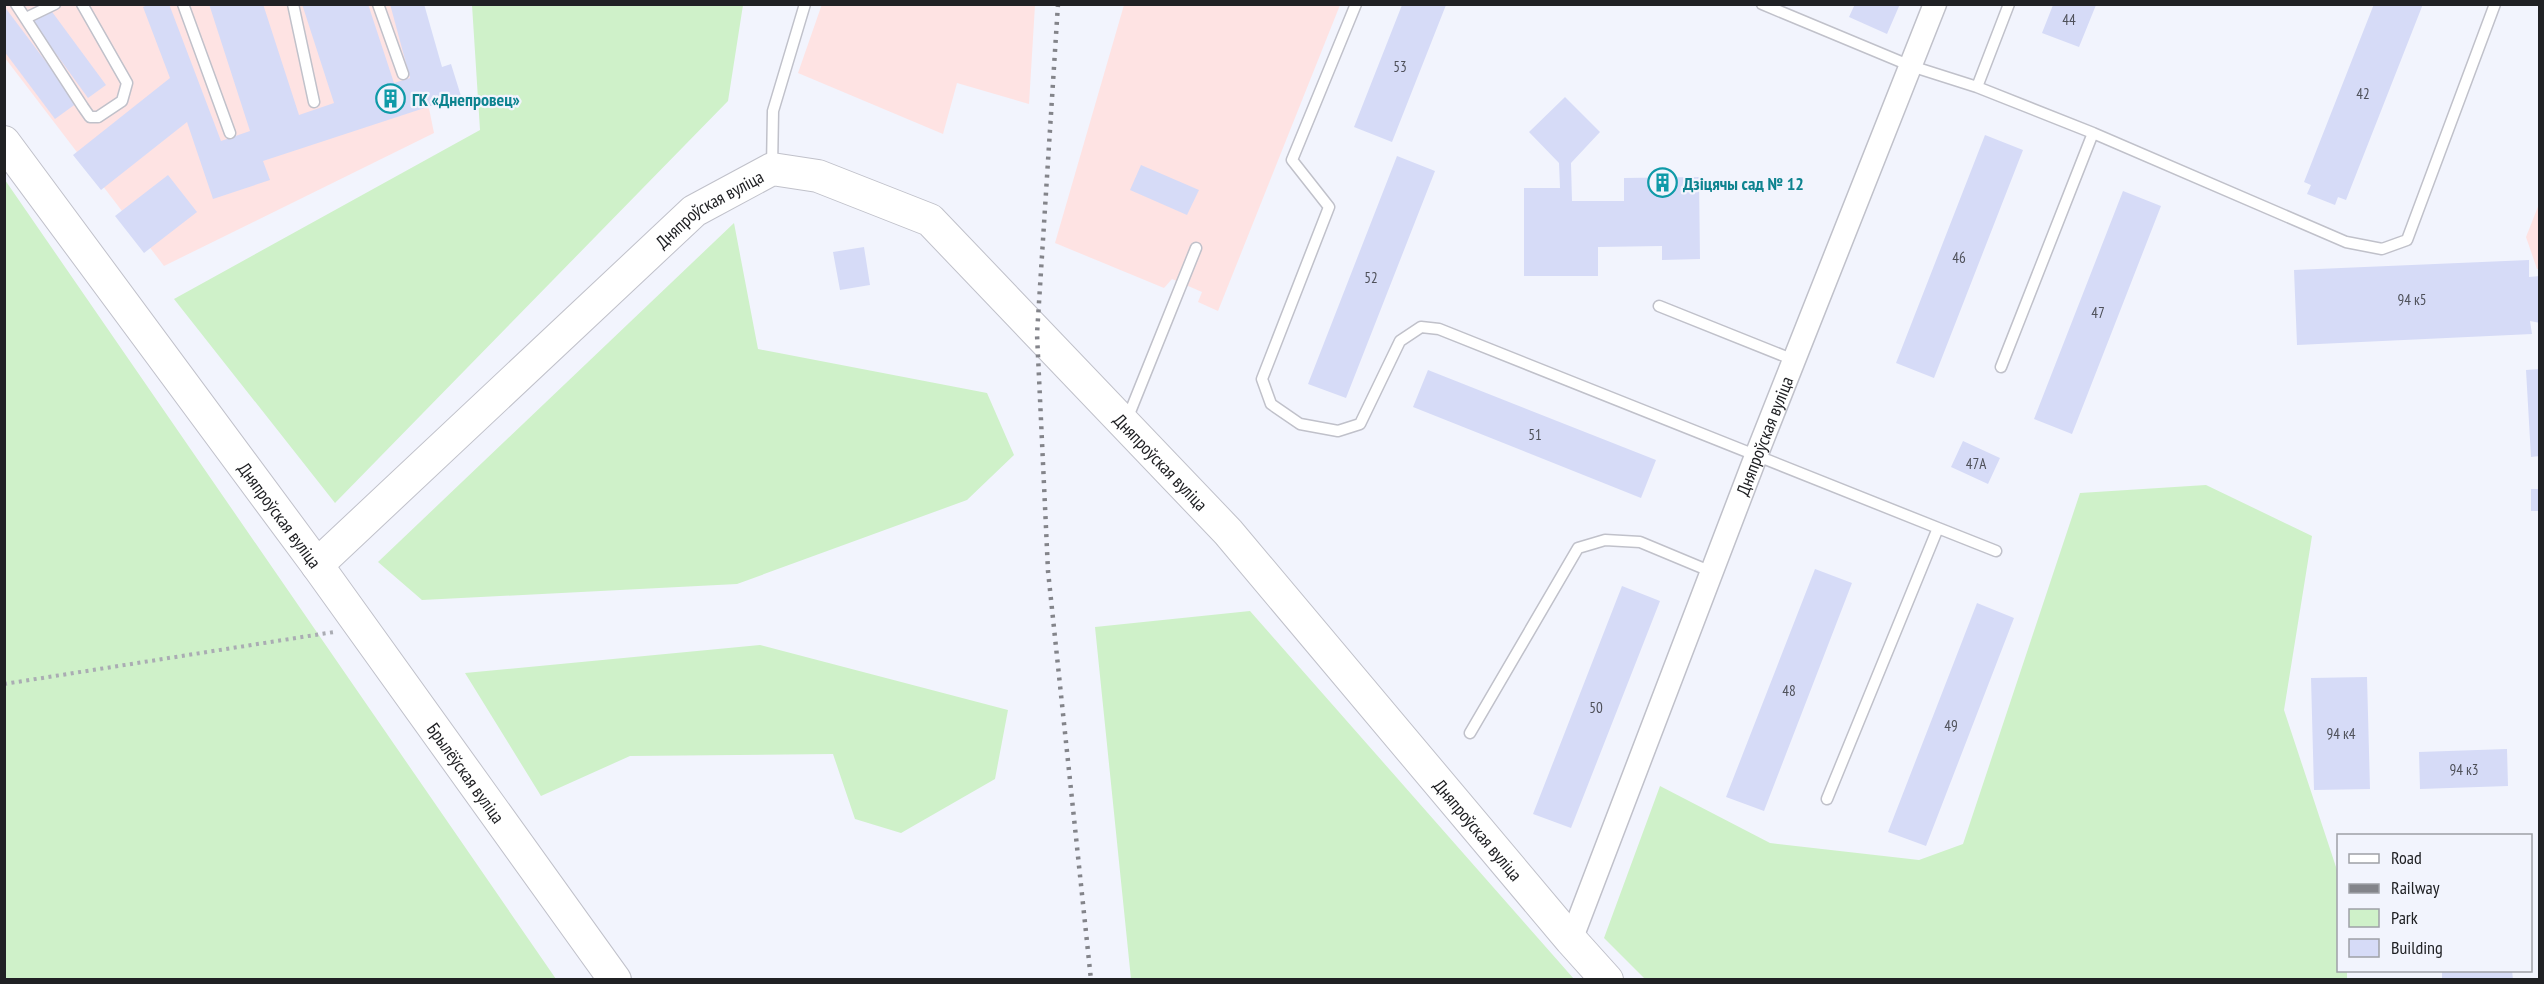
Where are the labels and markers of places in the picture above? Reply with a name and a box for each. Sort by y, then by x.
building icon: ГК «Днепровец» [375,83,407,115]
place label: ГК «Днепровец» [412,88,520,111]
building icon: Дзіцячы сад № 12 [1646,167,1678,199]
place label: Дзіцячы сад № 12 [1683,172,1804,195]

